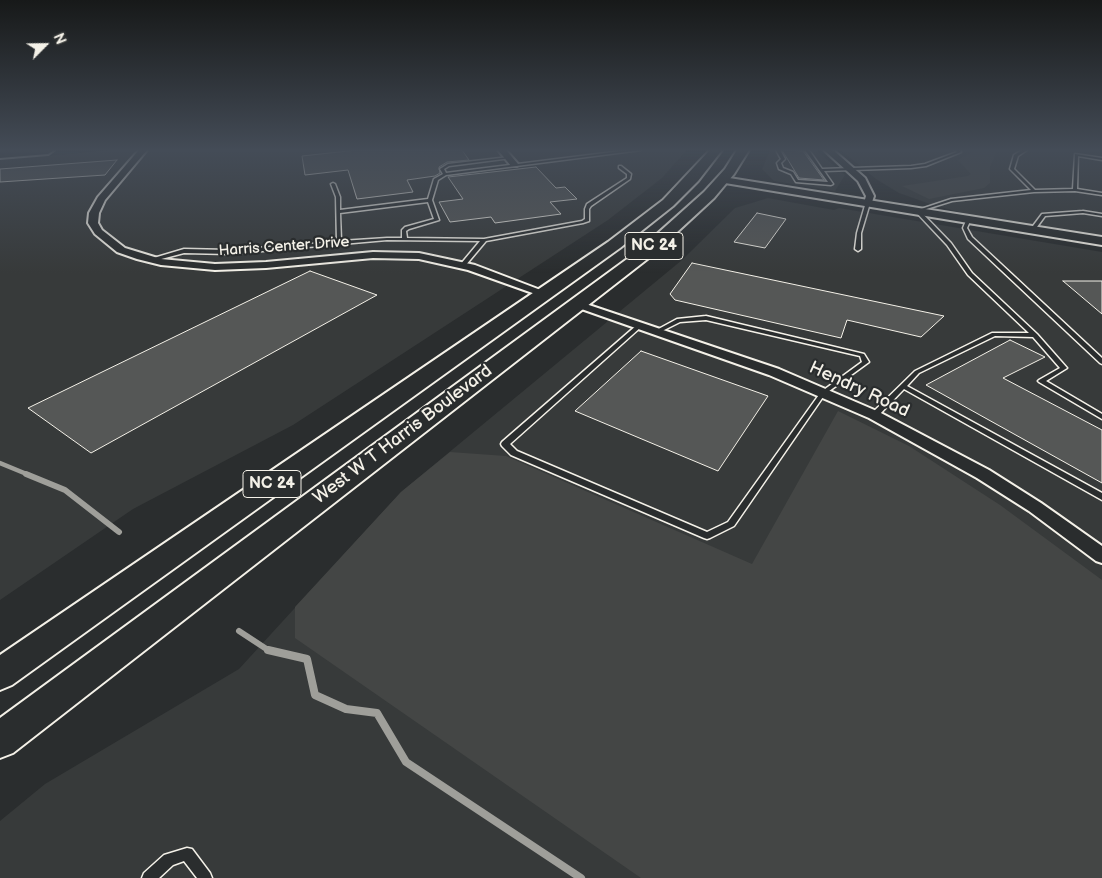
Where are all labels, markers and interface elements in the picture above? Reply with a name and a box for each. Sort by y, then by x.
north arrow [20,20,70,70]
text: N [49,31,69,47]
road number: NC 24 [625,232,683,260]
street label: Harris Center Drive [218,233,350,261]
street label: Hendry Road [805,357,913,423]
street label: West W T Harris Boulevard [309,361,497,509]
road number: NC 24 [243,470,301,498]

